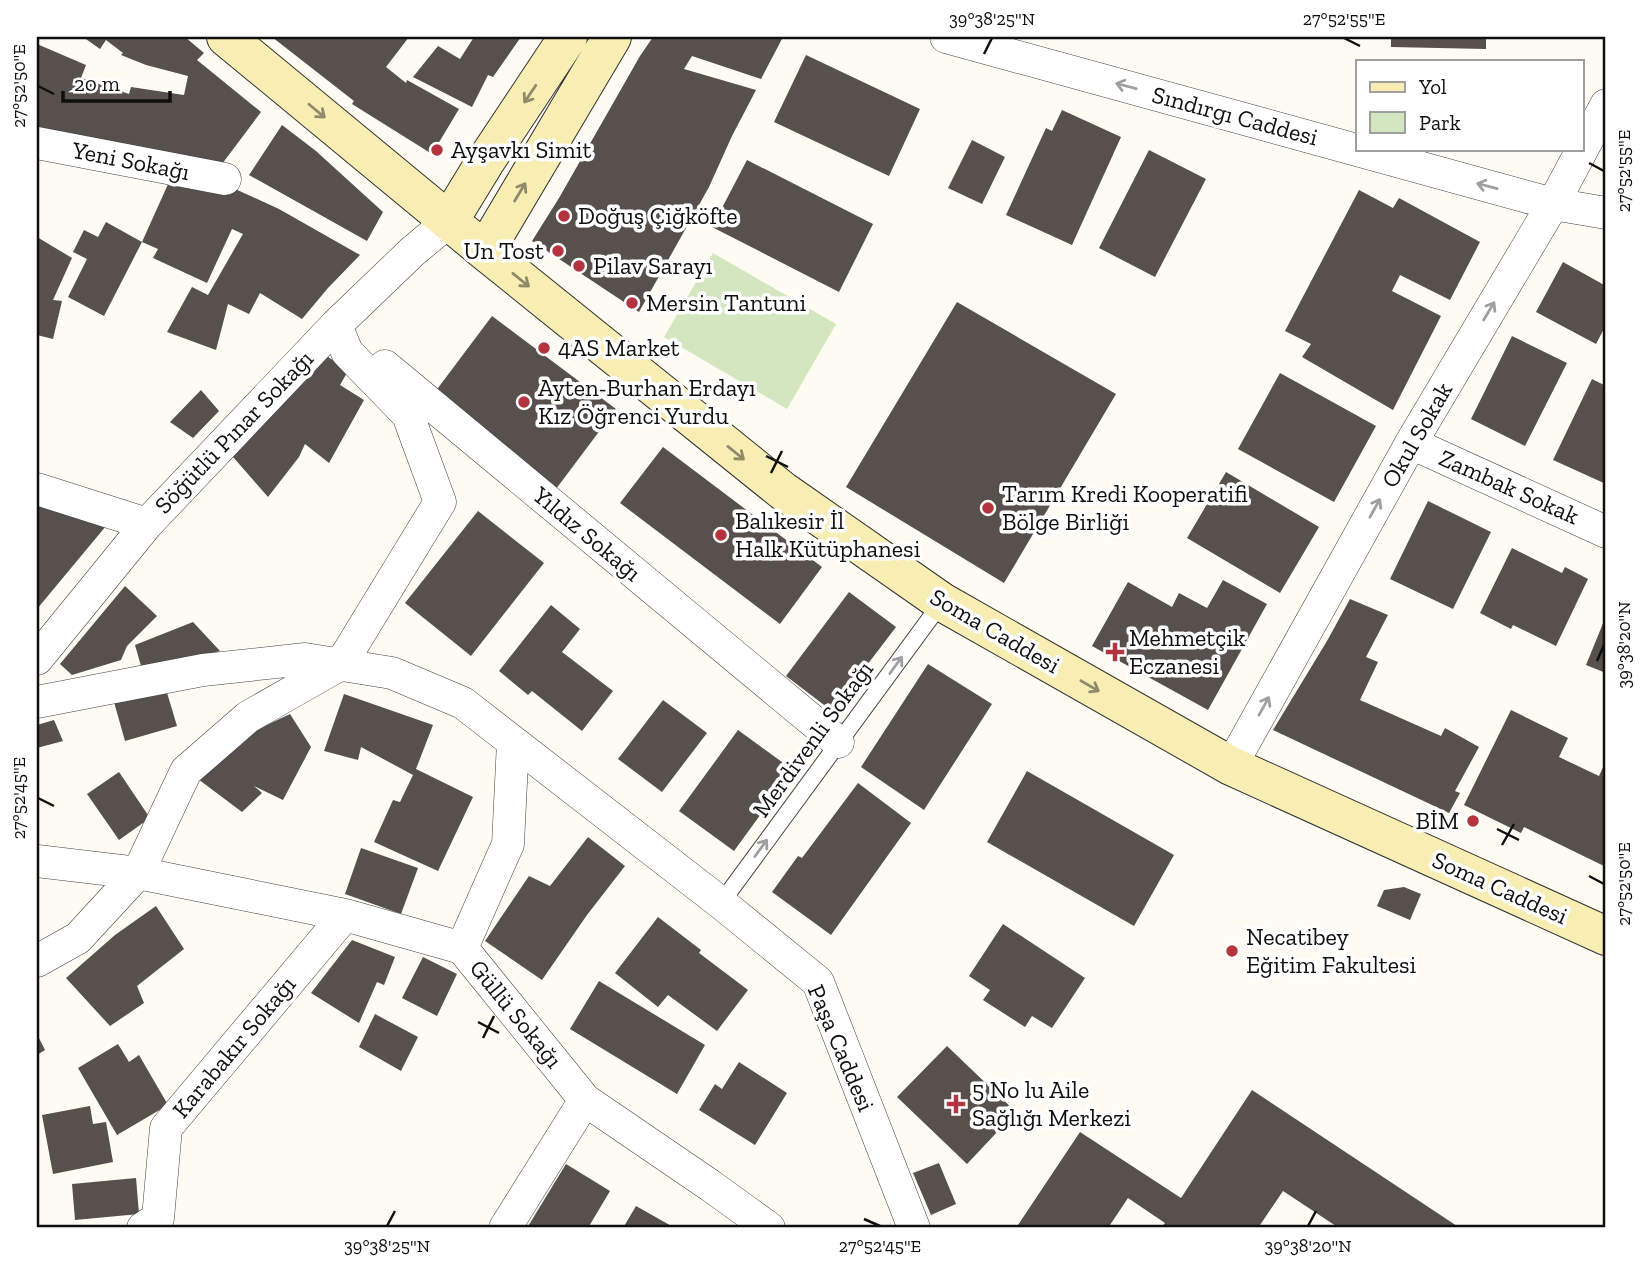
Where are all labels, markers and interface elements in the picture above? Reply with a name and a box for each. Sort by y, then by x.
text: 39°38'25"N [949,8,1035,30]
text: 27°52'55"E [1303,8,1385,30]
text: 27°52'50"E [8,44,30,128]
scale bar [63,60,170,104]
legend [1356,60,1584,150]
text: 20 m [74,71,120,96]
text: Yol [1418,74,1447,99]
one-way arrow [1115,79,1137,92]
street label: Sındırgı Caddesi [1149,79,1322,152]
one-way arrow [523,83,537,103]
one-way arrow [307,103,325,119]
text: Park [1419,110,1461,135]
text: 27°52'55"E [1613,130,1635,212]
street label: Yeni Sokağı [69,135,193,186]
place label: Ayşavkı Simit [451,135,591,164]
marker: Ayşavkı Simit [429,142,445,158]
one-way arrow [1476,179,1499,192]
one-way arrow [513,183,527,203]
place label: Doğuş Çiğköfte [578,201,737,230]
marker: Doğuş Çiğköfte [556,208,572,224]
place label: Un Tost [464,236,544,265]
marker: Un Tost [550,243,566,259]
place label: Pilav Sarayı [593,251,713,280]
marker: Pilav Sarayı [571,258,587,274]
one-way arrow [512,272,530,288]
place label: Mersin Tantuni [646,288,807,317]
marker: Mersin Tantuni [624,295,640,311]
one-way arrow [1483,301,1497,321]
place label: 4AS Market [558,333,680,362]
marker: 4AS Market [536,340,552,356]
street label: Söğütlü Pınar Sokağı [148,344,319,519]
place label: Ayten-Burhan Erdayı Kız Öğrenci Yurdu [538,373,756,430]
street label: Okul Sokak [1375,377,1459,493]
marker: Ayten-Burhan Erdayı Kız Öğrenci Yurdu [516,394,532,410]
street label: Zambak Sokak [1435,443,1584,531]
one-way arrow [727,446,745,461]
street label: Yıldız Sokağı [527,479,647,587]
place label: Tarım Kredi Kooperatifi Bölge Birliği [1002,479,1248,536]
one-way arrow [1368,498,1382,518]
marker: Tarım Kredi Kooperatifi Bölge Birliği [980,500,996,516]
place label: Balıkesir İl Halk Kütüphanesi [735,506,921,563]
marker: Balıkesir İl Halk Kütüphanesi [713,527,729,543]
street label: Soma Caddesi [925,582,1065,679]
text: 39°38'20"N [1613,601,1635,689]
place label: Mehmetçik Eczanesi [1129,623,1246,680]
marker: Mehmetçik Eczanesi [1107,644,1123,660]
street label: Merdivenli Sokağı [746,655,879,822]
one-way arrow [888,655,903,674]
one-way arrow [1079,679,1099,693]
one-way arrow [1257,697,1271,717]
text: 27°52'45"E [8,757,30,839]
place label: BİM [1416,806,1459,835]
marker: BİM [1465,813,1481,829]
one-way arrow [754,839,768,858]
text: 27°52'50"E [1613,842,1635,926]
street label: Soma Caddesi [1428,845,1572,930]
place label: Necatibey Eğitim Fakultesi [1246,922,1416,979]
marker: Necatibey Eğitim Fakultesi [1224,943,1240,959]
street label: Güllü Sokağı [464,954,569,1074]
street label: Karabakır Sokağı [166,970,302,1124]
street label: Paşa Caddesi [802,980,881,1116]
place label: 5 No lu Aile Sağlığı Merkezi [972,1075,1131,1132]
marker: 5 No lu Aile Sağlığı Merkezi [946,1094,966,1114]
text: 39°38'25"N [344,1235,430,1257]
text: 27°52'45"E [839,1235,921,1257]
text: 39°38'20"N [1264,1235,1352,1257]

